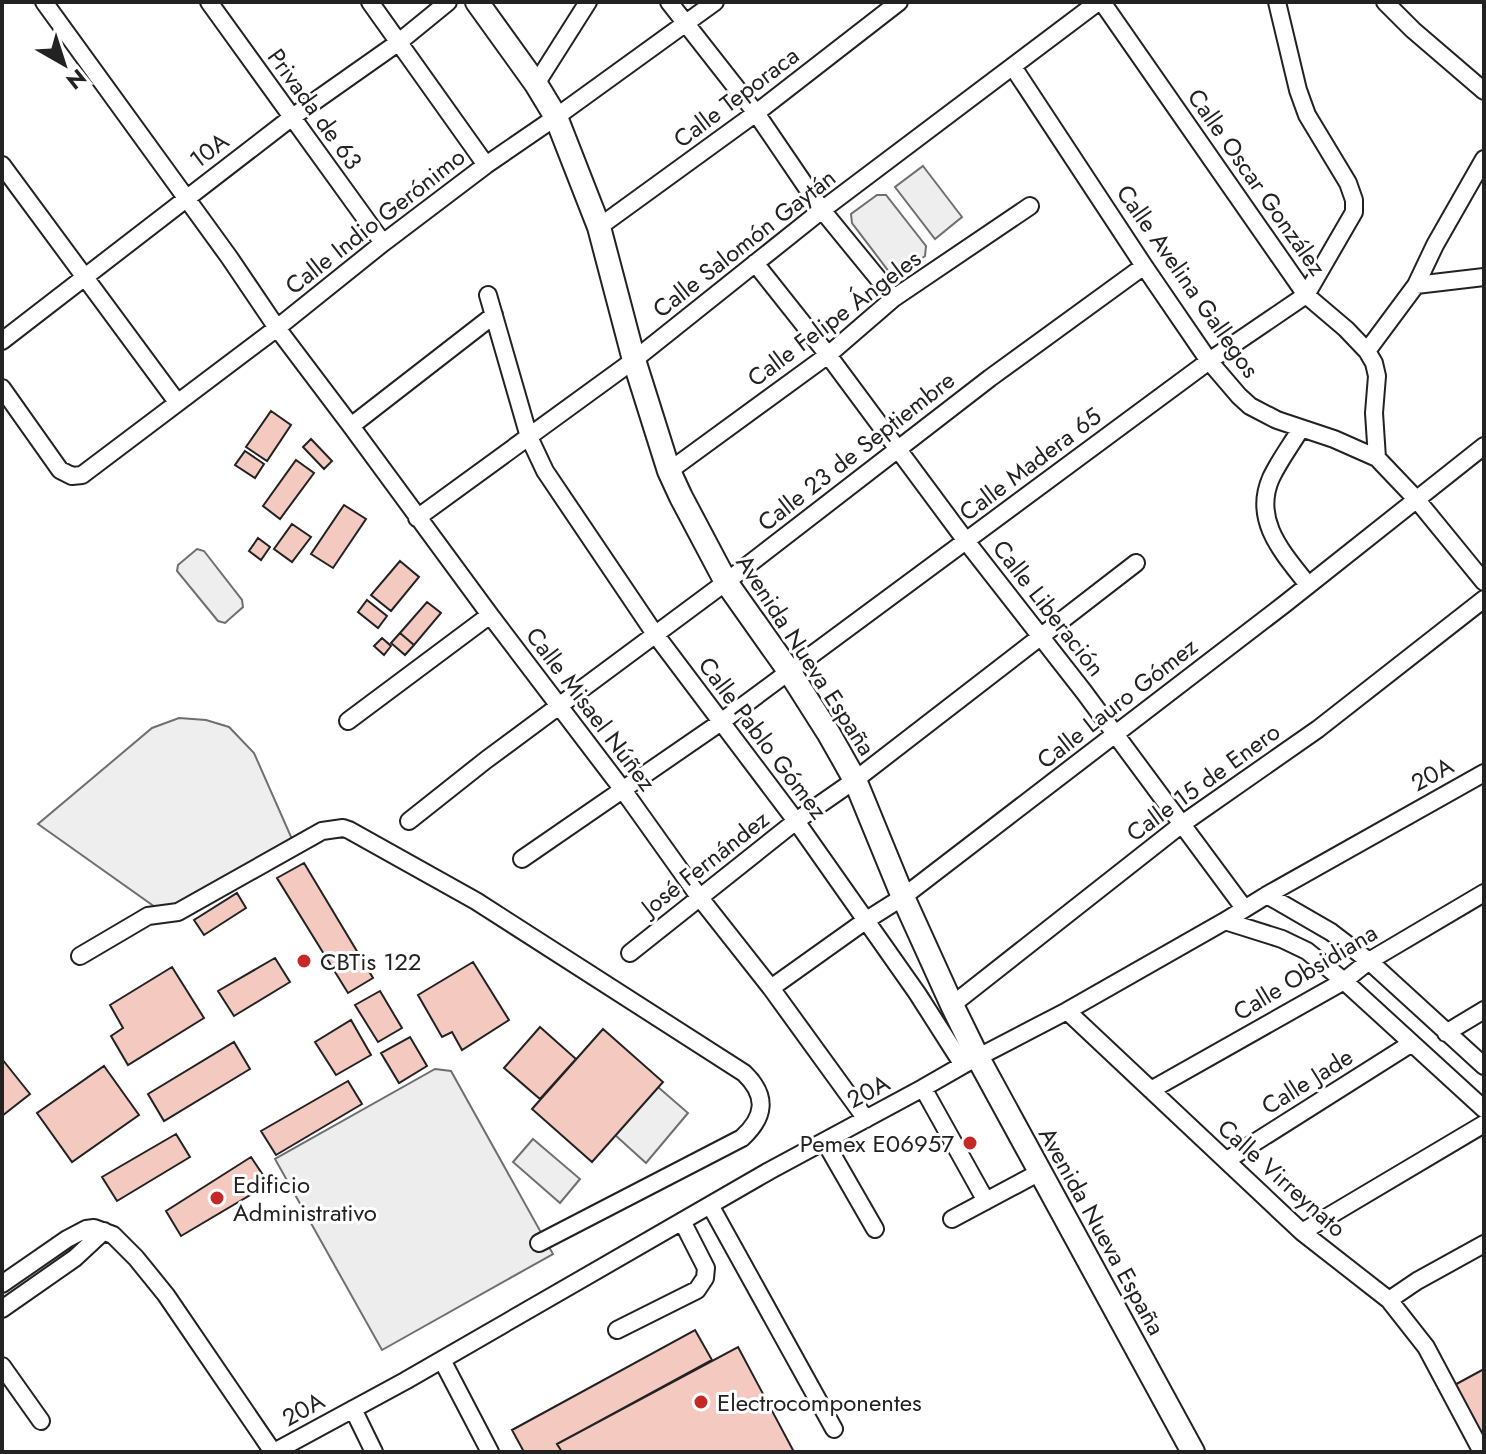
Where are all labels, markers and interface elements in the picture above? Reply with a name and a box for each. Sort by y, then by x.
north arrow [24,24,104,104]
street label: Calle Teporaca [666,38,806,156]
street label: Privada de 63 [259,41,371,177]
text: N [60,62,93,97]
street label: Calle Oscar González [1179,81,1335,283]
street label: 10A [182,124,236,176]
street label: Calle Indio Gerónimo [278,140,472,302]
street label: Calle Salomón Gaytán [645,160,843,326]
street label: Calle Avelina Gallegos [1108,177,1268,385]
street label: Calle Felipe Ángeles [740,241,928,395]
street label: Calle 23 de Septiembre [750,363,962,539]
street label: Calle Madera 65 [952,399,1108,529]
street label: Calle Liberación [984,532,1114,684]
street label: Avenida Nueva España [728,548,884,762]
street label: Calle Misael Núñez [518,620,664,798]
street label: Calle Lauro Gómez [1029,629,1205,777]
street label: Calle Pablo Gómez [690,649,836,827]
street label: Calle 15 de Enero [1119,714,1287,850]
street label: 20A [1404,748,1460,800]
street label: José Fernández [631,802,776,926]
street label: Calle Obsidiana [1226,915,1384,1029]
place label: CBTis 122 [320,944,422,979]
marker: CBTis 122 [295,952,313,970]
street label: Calle Jade [1255,1039,1359,1123]
street label: 20A [840,1065,896,1117]
street label: Calle Virreynato [1210,1111,1354,1245]
street label: Avenida Nueva España [1030,1121,1174,1341]
place label: Pemex E06957 [800,1126,954,1161]
marker: Pemex E06957 [961,1134,979,1152]
place label: Edificio Administrativo [233,1167,377,1230]
marker: Edificio Administrativo [208,1189,226,1207]
street label: 20A [275,1383,331,1435]
place label: Electrocomponentes [717,1385,922,1420]
marker: Electrocomponentes [692,1393,710,1411]

